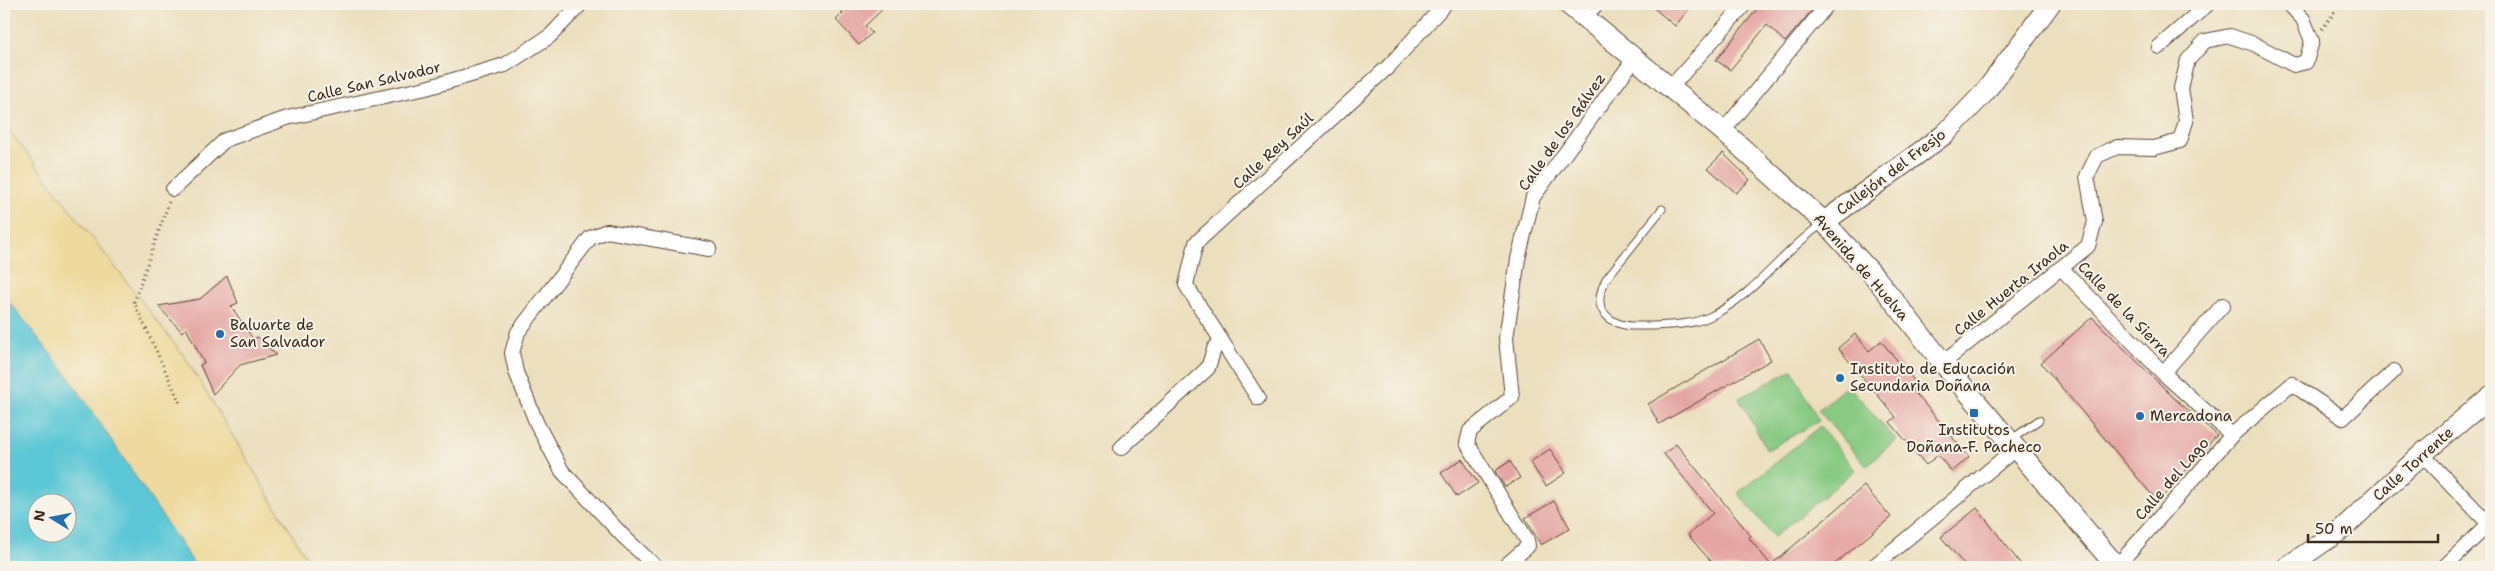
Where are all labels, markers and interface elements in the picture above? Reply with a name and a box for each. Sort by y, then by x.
street label: Calle San Salvador [305,57,443,107]
street label: Calle de los Gálvez [1514,69,1610,195]
street label: Calle Rey Saúl [1228,108,1318,194]
street label: Callejón del Fresjo [1832,124,1950,220]
street label: Avenida de Huelva [1809,209,1914,325]
street label: Calle Huerta Iraola [1950,235,2073,340]
street label: Calle de la Sierra [2073,257,2175,361]
place label: Baluarte de San Salvador [230,315,326,352]
marker: Baluarte de San Salvador [214,328,226,340]
place label: Instituto de Educación Secundaria Doñana [1850,359,2015,396]
marker: Instituto de Educación Secundaria Doñana [1834,372,1846,384]
place label: Mercadona [2150,406,2233,426]
marker: Institutos Doñana-F. Pacheco [1968,407,1980,419]
marker: Mercadona [2134,410,2146,422]
place label: Institutos Doñana-F. Pacheco [1906,420,2042,457]
street label: Calle Torrente [2368,422,2458,506]
street label: Calle del Lago [2131,433,2213,525]
north arrow [28,494,78,544]
text: N [29,509,49,523]
scale bar [2308,511,2438,543]
text: 50 m [2315,519,2353,539]

